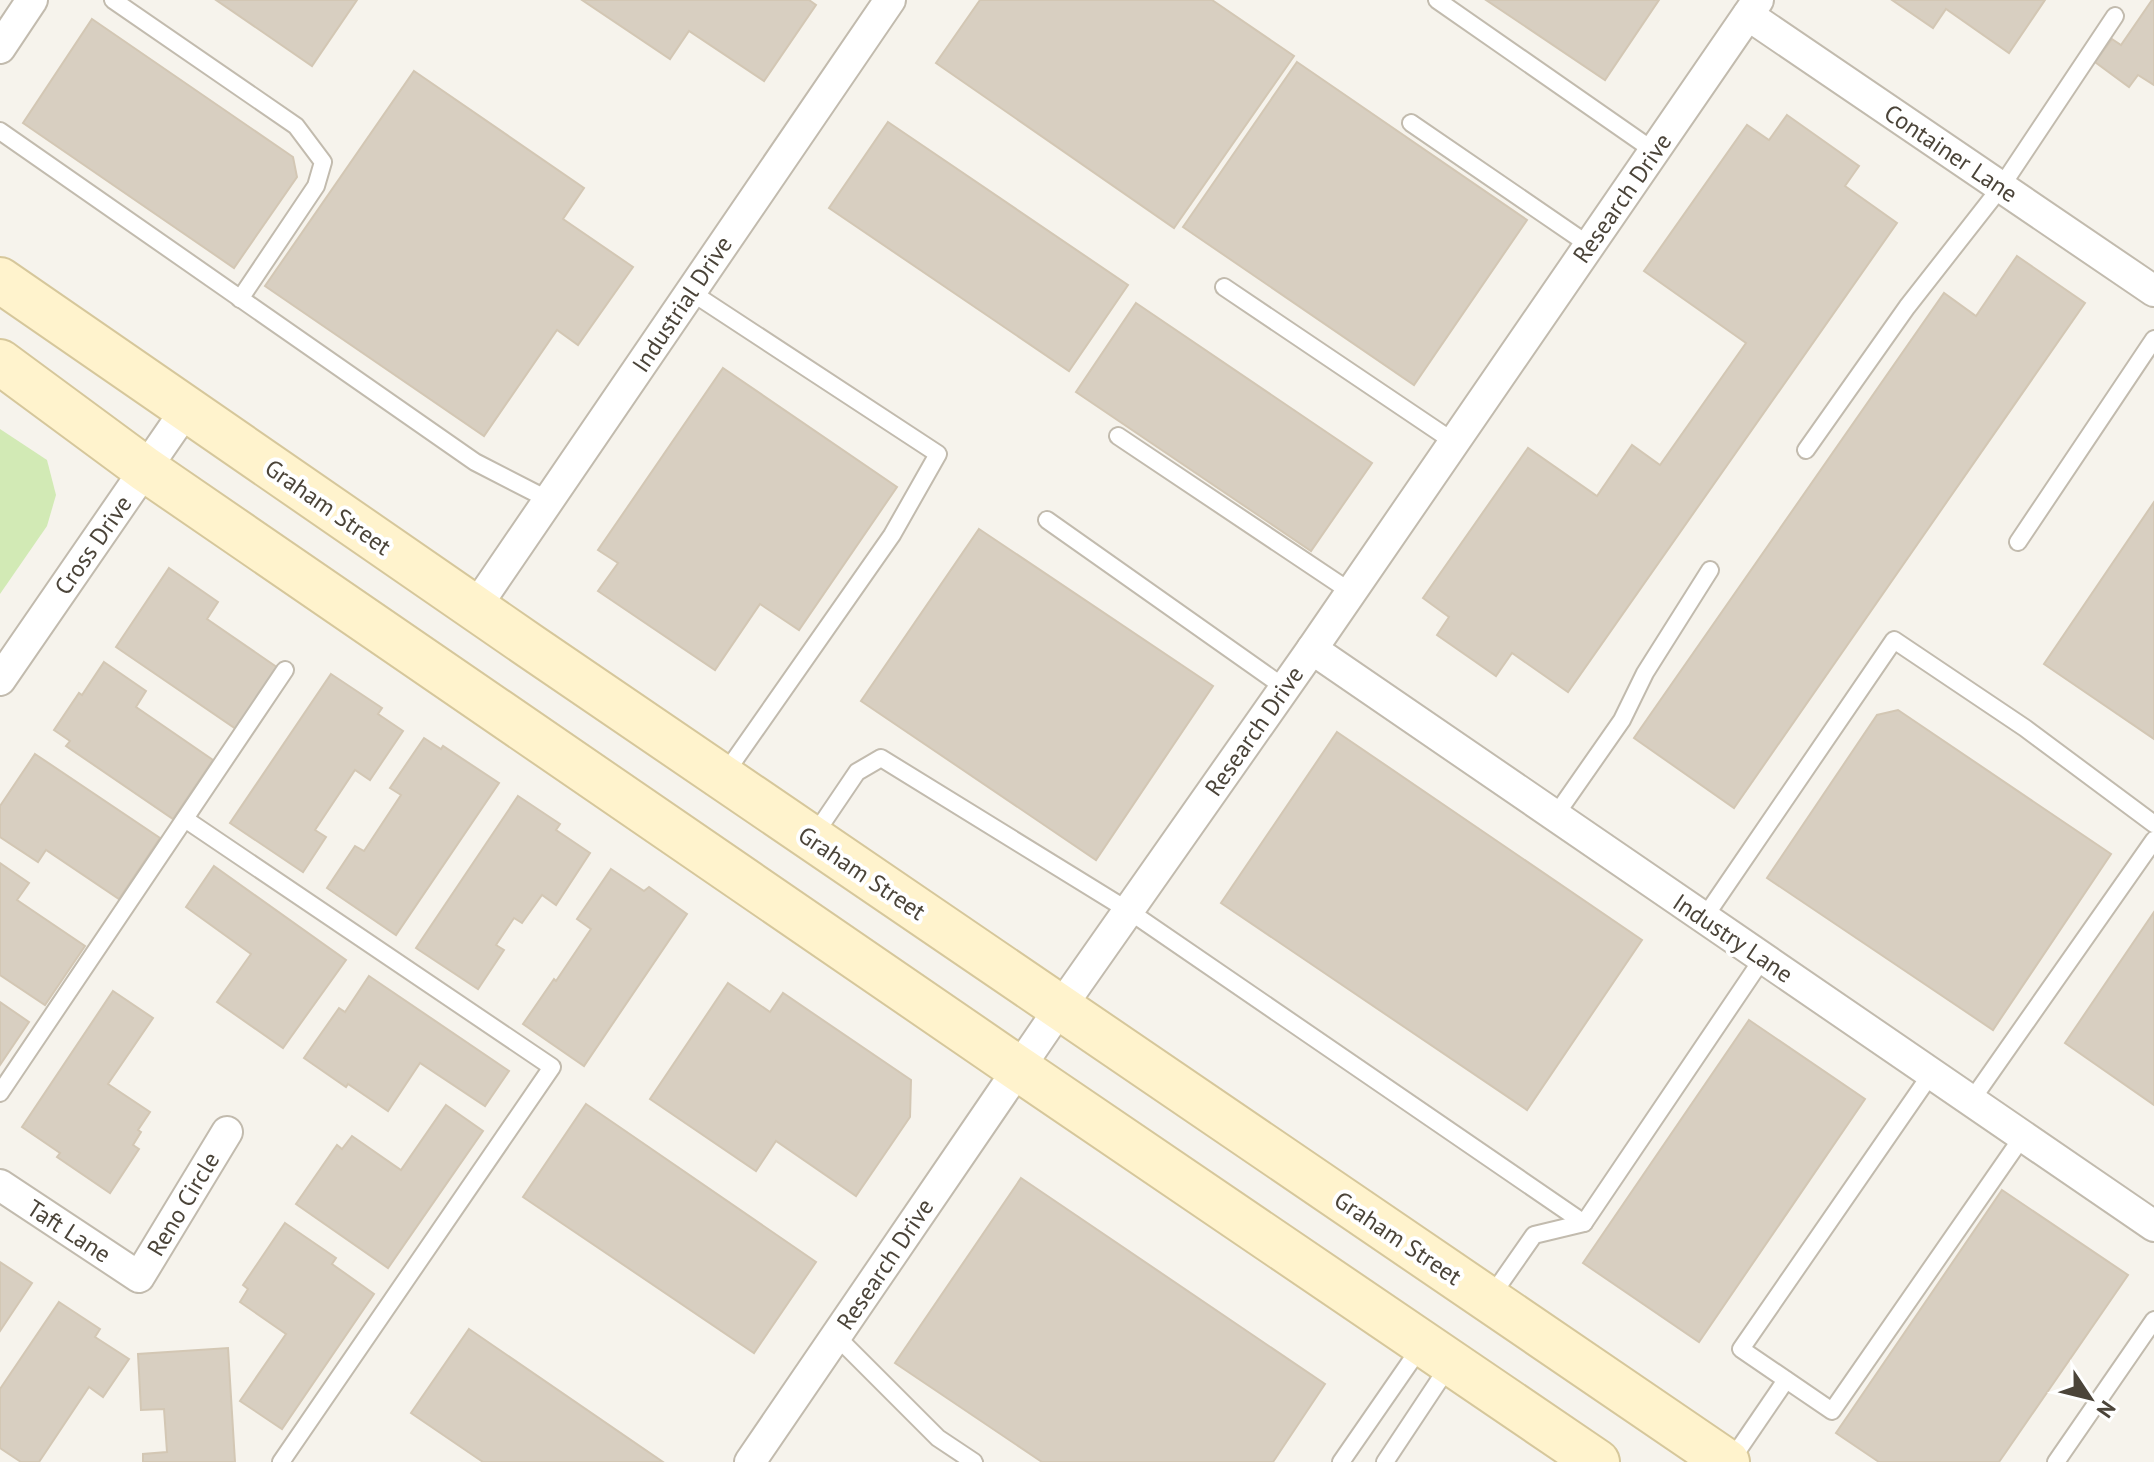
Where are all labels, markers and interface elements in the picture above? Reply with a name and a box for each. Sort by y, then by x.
street label: Container Lane [1878,97,2024,209]
street label: Research Drive [1566,127,1678,269]
street label: Industrial Drive [625,230,739,378]
street label: Graham Street [259,452,397,562]
street label: Cross Drive [47,489,139,601]
street label: Research Drive [1198,660,1310,802]
street label: Graham Street [792,819,932,927]
street label: Industry Lane [1667,886,1799,990]
street label: Reno Circle [140,1146,226,1262]
street label: Graham Street [1328,1184,1468,1292]
street label: Taft Lane [21,1192,117,1270]
street label: Research Drive [830,1192,940,1336]
north arrow [2050,1358,2130,1438]
text: N [2091,1396,2122,1423]

